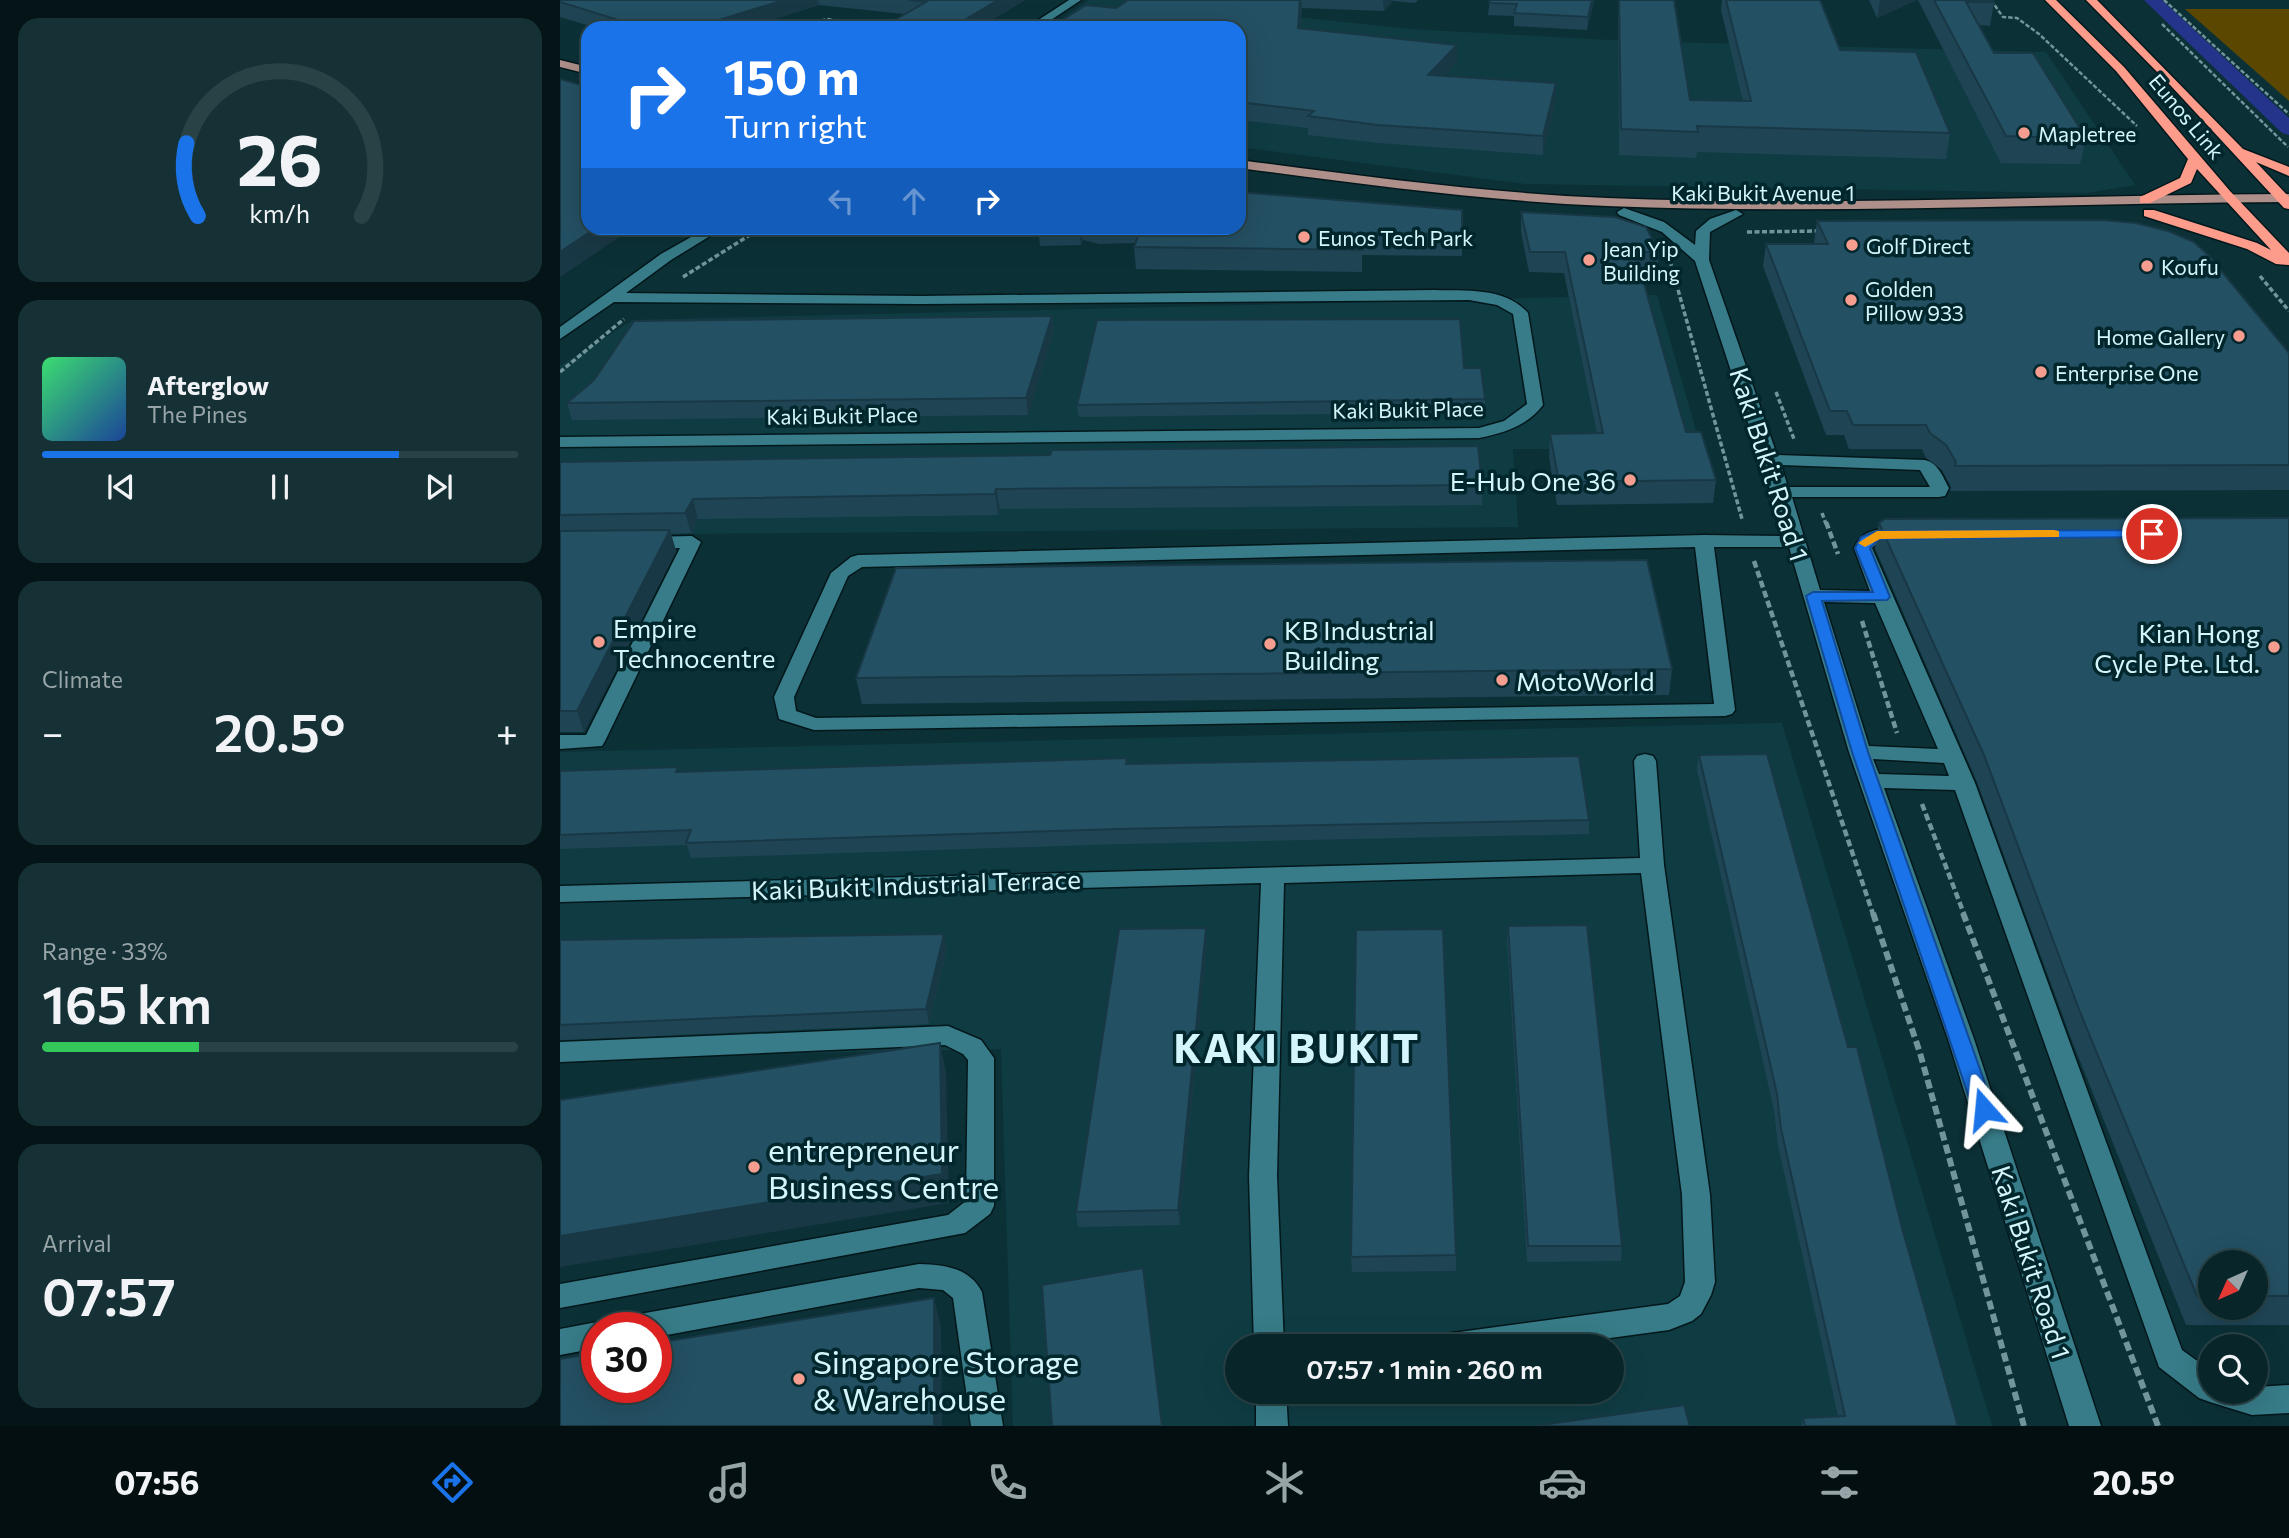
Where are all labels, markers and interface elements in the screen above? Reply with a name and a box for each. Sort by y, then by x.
text: 150 m [724,45,859,105]
icon: right [609,49,700,140]
street label: Eunos Link [2144,69,2230,163]
text: Turn right [724,105,867,145]
text: 26 [237,112,323,201]
place label: Mapletree [2038,121,2136,146]
marker: Mapletree [2016,125,2032,141]
street label: Kaki Bukit Avenue 1 [1671,180,1855,205]
icon: left [822,182,860,220]
icon: ahead [895,182,933,220]
icon: right [968,182,1006,220]
text: km/h [250,198,310,228]
place label: Eunos Tech Park [1318,225,1473,250]
marker: Eunos Tech Park [1296,229,1312,245]
place label: Golf Direct [1866,233,1971,258]
place label: Jean Yip Building [1603,236,1680,285]
marker: Golf Direct [1844,237,1860,253]
marker: Jean Yip Building [1581,252,1597,268]
place label: Koufu [2161,254,2219,279]
marker: Koufu [2139,258,2155,274]
place label: Golden Pillow 933 [1865,276,1964,325]
marker: Golden Pillow 933 [1843,292,1859,308]
place label: Home Gallery [2096,324,2225,349]
marker: Home Gallery [2231,328,2247,344]
place label: Enterprise One [2055,360,2199,385]
street label: Kaki Bukit Road 1 [1724,363,1816,565]
marker: Enterprise One [2033,364,2049,380]
text: Afterglow [147,369,269,400]
street label: Kaki Bukit Place [1332,395,1484,423]
text: The Pines [147,400,248,428]
street label: Kaki Bukit Place [766,401,918,429]
place label: E-Hub One 36 [1450,465,1616,496]
icon: previous [102,468,140,506]
icon: pause [261,468,299,506]
icon: next [420,468,458,506]
marker: E-Hub One 36 [1622,472,1638,488]
pin [2122,504,2182,564]
icon: arrive [2133,515,2171,553]
place label: Empire Technocentre [613,612,775,673]
place label: KB Industrial Building [1284,614,1435,675]
place label: Kian Hong Cycle Pte. Ltd. [2094,617,2260,678]
marker: Empire Technocentre [591,634,607,650]
marker: KB Industrial Building [1262,636,1278,652]
marker: Kian Hong Cycle Pte. Ltd. [2266,639,2282,655]
text: Climate [42,665,123,693]
place label: MotoWorld [1516,665,1654,696]
marker: MotoWorld [1494,672,1510,688]
text: 20.5° [214,699,345,763]
text: − [42,708,64,755]
text: + [496,708,518,755]
street label: Kaki Bukit Industrial Terrace [751,863,1081,905]
text: Range · 33% [42,937,168,965]
text: 165 km [42,971,212,1035]
district label: KAKI BUKIT [1174,1022,1420,1071]
position arrow [1947,1072,2021,1146]
place label: entrepreneur Business Centre [768,1129,999,1206]
marker: entrepreneur Business Centre [746,1159,762,1175]
street label: Kaki Bukit Road 1 [1986,1161,2078,1363]
text: Arrival [42,1229,112,1257]
north arrow [2198,1250,2268,1320]
map controls [2198,1250,2268,1404]
text: 07:57 [42,1263,176,1327]
speed limit sign: 30 [581,1312,672,1403]
button: search [2198,1334,2268,1404]
place label: Singapore Storage & Warehouse [813,1341,1079,1418]
text: 07:57 · 1 min · 260 m [1306,1353,1543,1384]
marker: Singapore Storage & Warehouse [791,1371,807,1387]
icon: directions [428,1458,477,1507]
icon: music [705,1458,754,1507]
icon: phone [983,1458,1032,1507]
icon: climate [1260,1458,1309,1507]
icon: car [1538,1458,1587,1507]
icon: filters [1815,1458,1864,1507]
text: 07:56 [114,1462,200,1502]
text: 20.5° [2093,1462,2175,1502]

